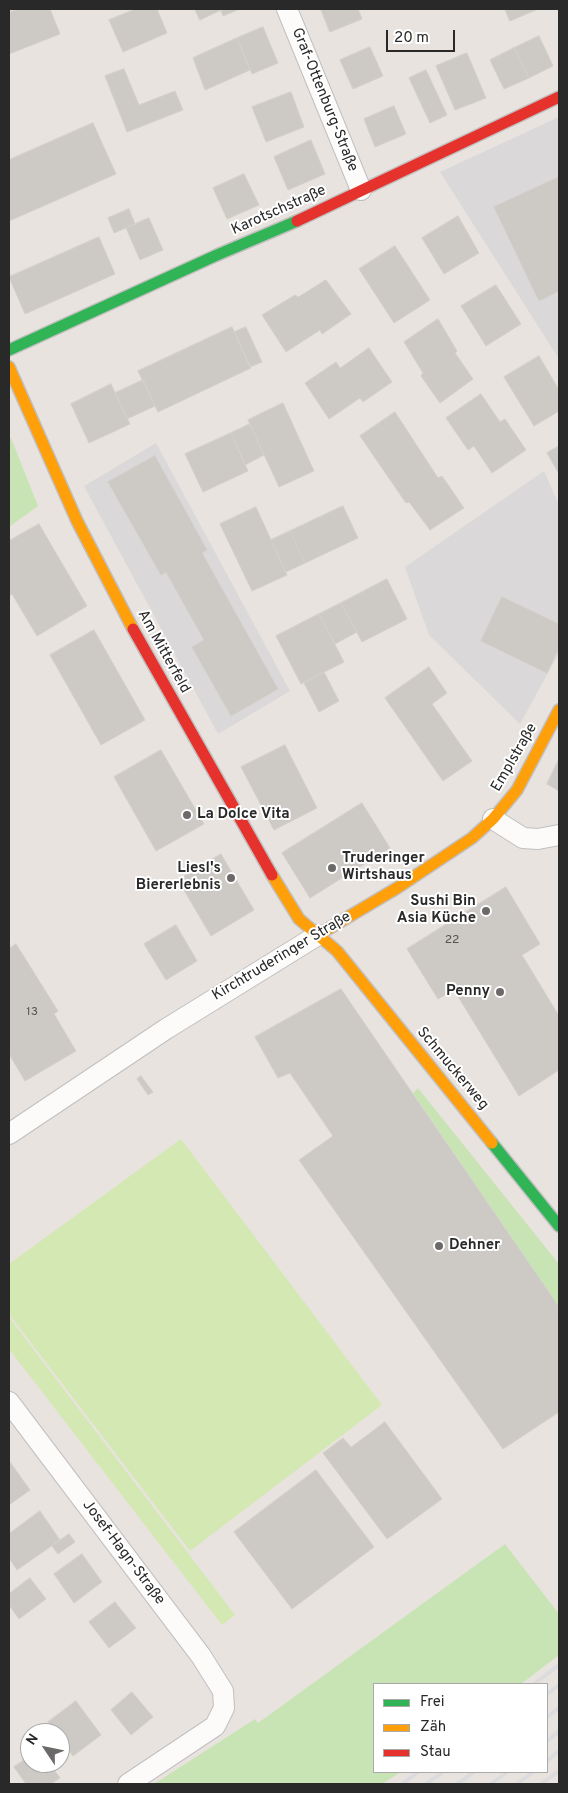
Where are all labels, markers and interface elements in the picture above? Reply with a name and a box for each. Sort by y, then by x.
scale bar [388,20,457,52]
street label: Graf-Ottenburg-Straße [287,25,361,175]
text: 20 m [394,29,429,48]
street label: Karotschstraße [229,182,329,240]
street label: Am Mitterfeld [133,607,193,697]
street label: Emplstraße [488,721,542,795]
place label: La Dolce Vita [197,806,290,824]
marker: La Dolce Vita [181,809,193,821]
place label: Truderinger Wirtshaus [342,850,425,885]
place label: Liesl's Biererlebnis [136,860,221,895]
marker: Truderinger Wirtshaus [326,862,338,874]
marker: Liesl's Biererlebnis [225,872,237,884]
place label: Sushi Bin Asia Küche [397,893,476,928]
marker: Sushi Bin Asia Küche [480,905,492,917]
street label: Kirchtruderinger Straße [209,908,355,1006]
house number: 22 [445,934,459,948]
place label: Penny [446,983,490,1001]
marker: Penny [494,986,506,998]
house number: 13 [26,1006,38,1020]
street label: Schmuckerweg [412,1024,492,1114]
place label: Dehner [449,1237,500,1255]
marker: Dehner [433,1240,445,1252]
street label: Josef-Hagn-Straße [78,1497,168,1609]
legend [373,1683,548,1773]
text: Frei [420,1693,445,1712]
text: Zäh [420,1718,446,1737]
north arrow [20,1723,70,1773]
text: N [23,1731,43,1749]
text: Stau [420,1743,451,1762]

